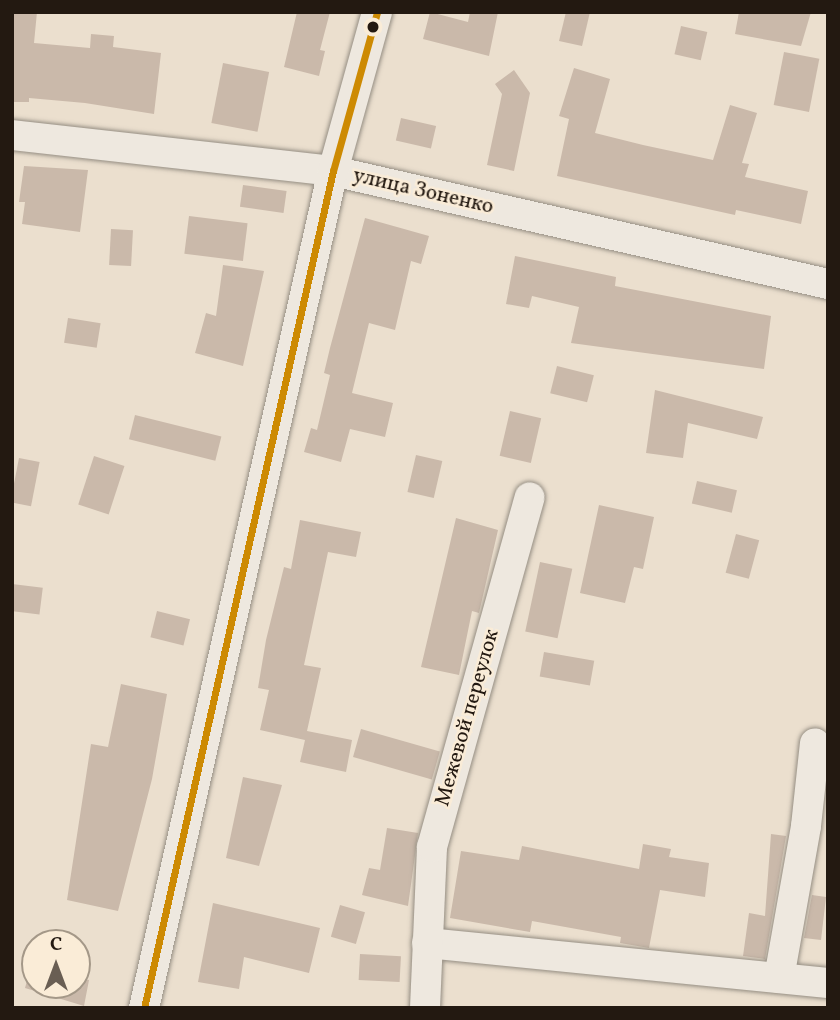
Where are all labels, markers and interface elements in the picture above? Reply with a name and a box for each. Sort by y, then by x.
unlabelled marker [366,20,380,34]
street label: улица Зоненко [350,164,496,220]
street label: Межевой переулок [431,627,505,809]
north arrow [21,929,91,999]
text: С [50,932,62,958]

